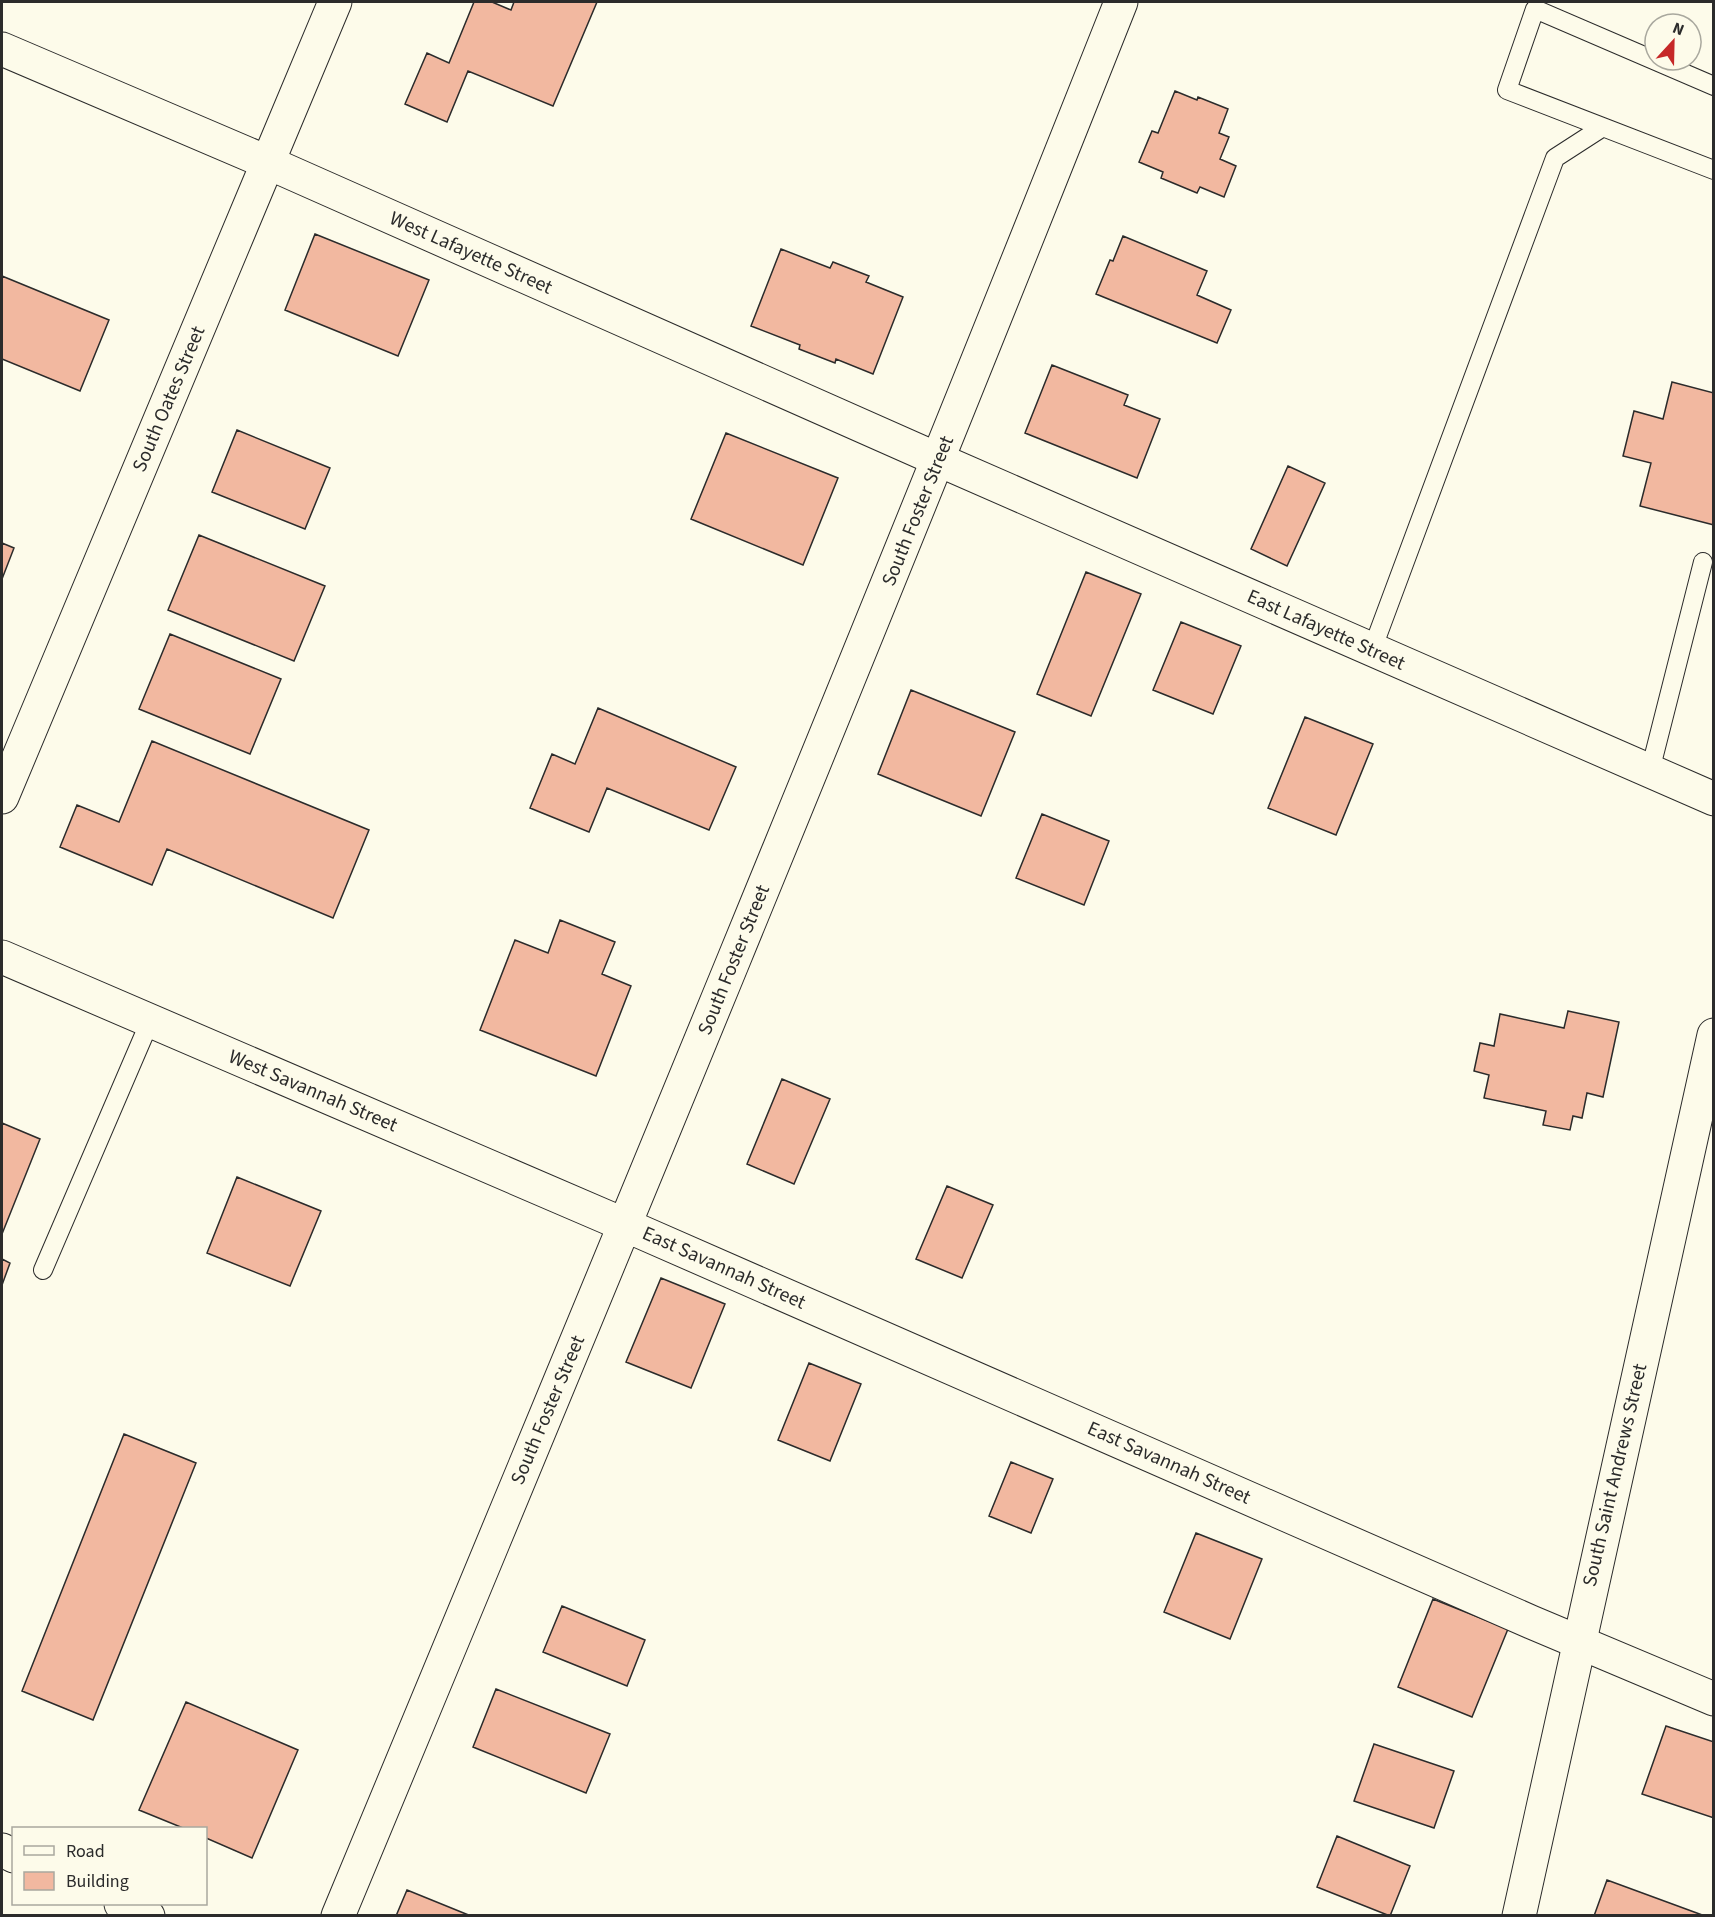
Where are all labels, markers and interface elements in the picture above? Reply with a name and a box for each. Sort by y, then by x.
north arrow [1643,12,1703,72]
text: N [1669,17,1687,41]
street label: West Lafayette Street [385,205,557,302]
street label: South Oates Street [126,322,212,476]
street label: South Foster Street [875,431,961,590]
street label: East Lafayette Street [1242,583,1410,678]
street label: South Foster Street [691,880,777,1039]
street label: West Savannah Street [224,1043,402,1139]
street label: East Savannah Street [638,1219,810,1317]
street label: South Foster Street [504,1331,592,1489]
street label: South Saint Andrews Street [1576,1361,1654,1589]
street label: East Savannah Street [1083,1414,1255,1512]
legend [12,1827,207,1905]
text: Road [66,1839,105,1864]
text: Building [66,1869,129,1894]

